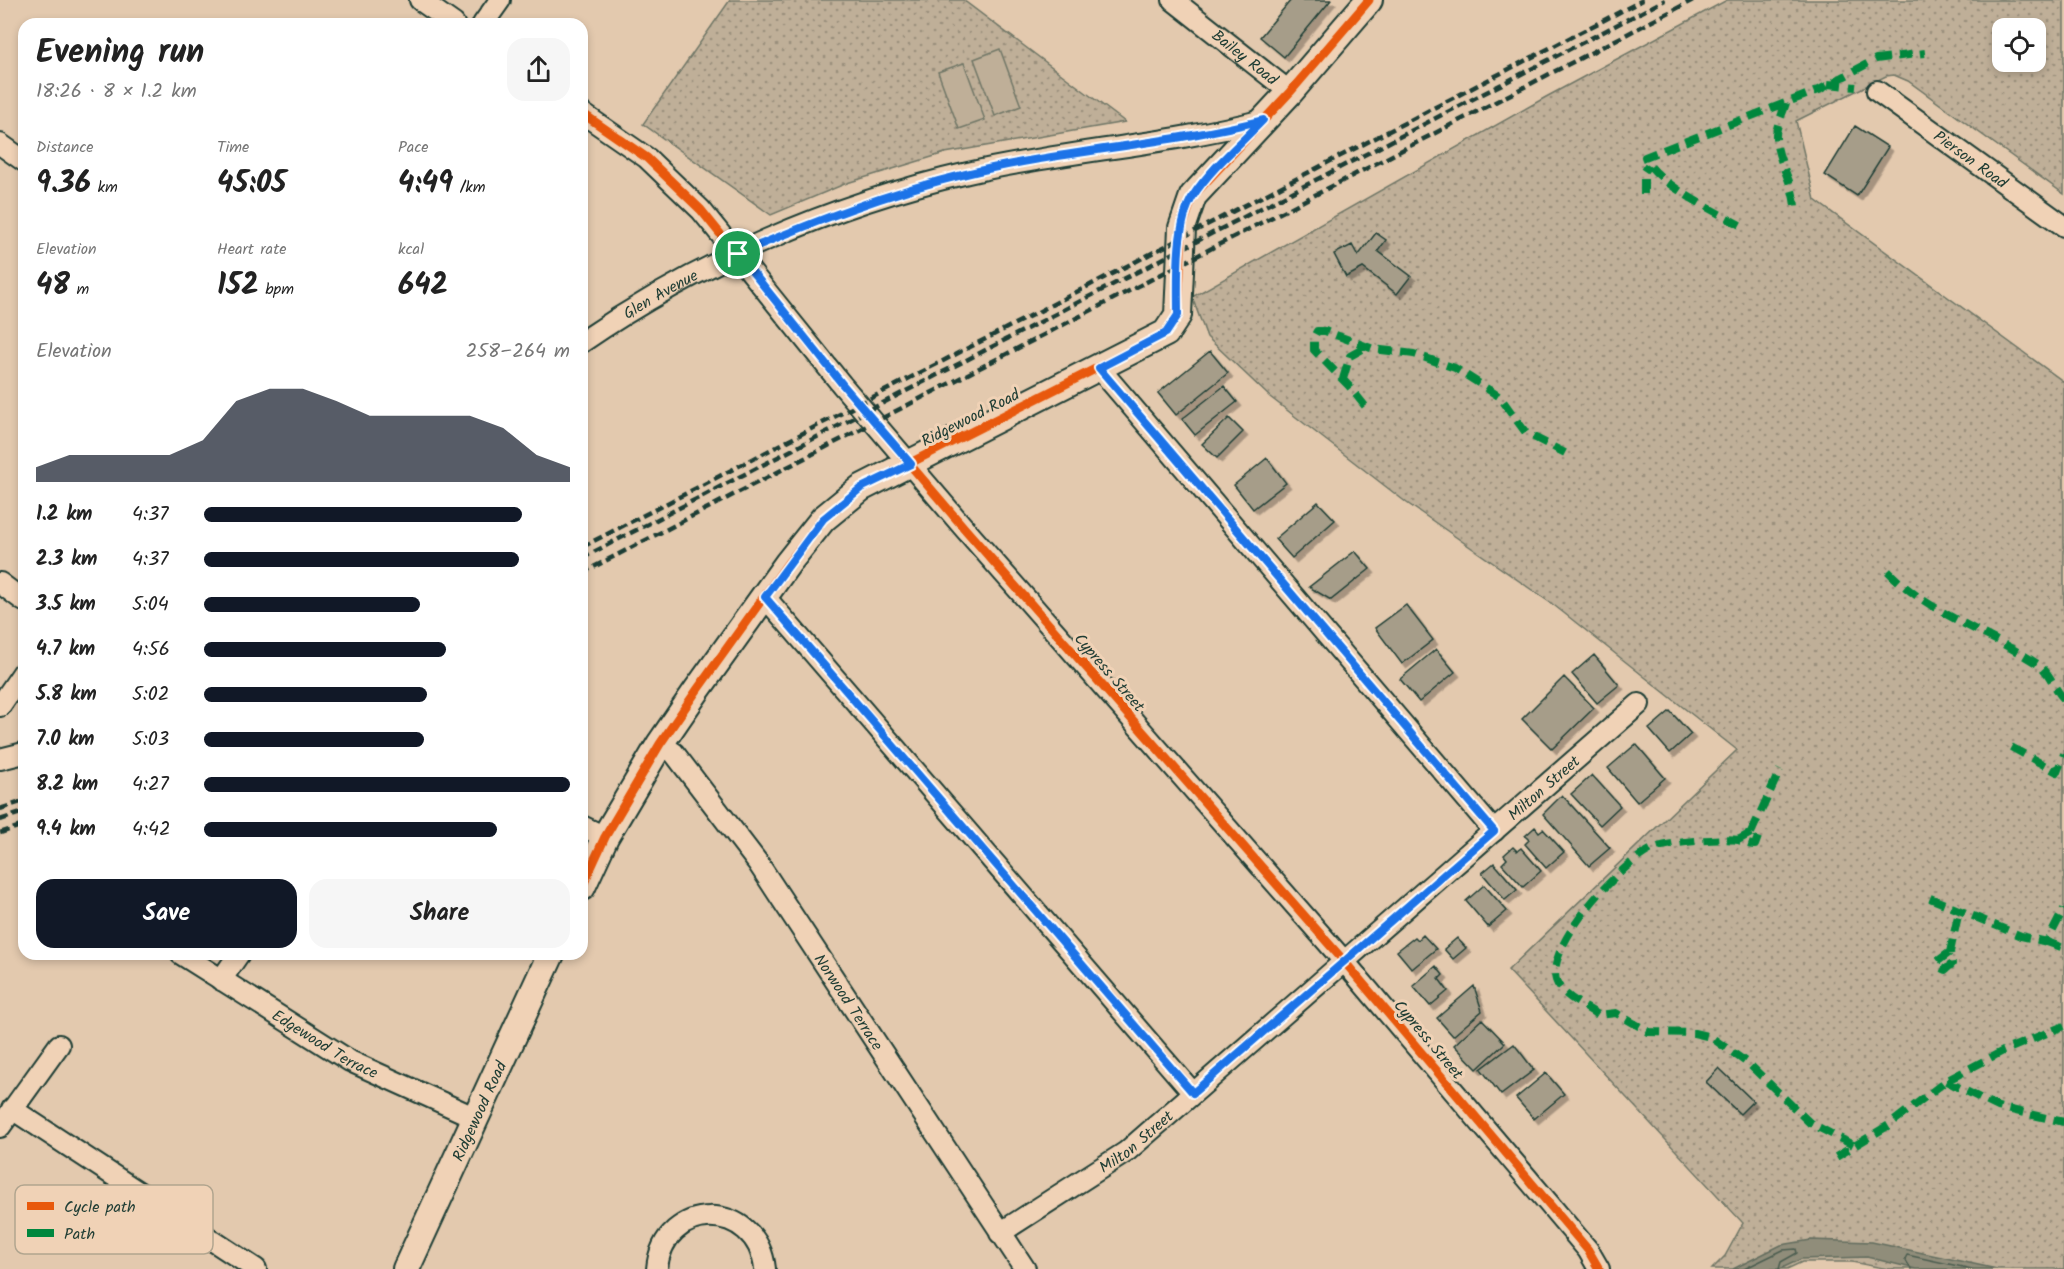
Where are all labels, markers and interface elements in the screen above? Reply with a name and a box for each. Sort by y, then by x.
map controls [1992,18,2046,72]
button: locate [1992,18,2046,72]
street label: Bailey Road [1206,24,1284,93]
text: Evening run [36,27,204,80]
button: share [507,38,570,101]
text: 18:26 · 8 × 1.2 km [36,76,197,108]
street label: Pierson Road [1928,125,2013,196]
text: Distance [36,135,94,160]
text: Time [217,135,249,160]
text: Pace [398,135,429,160]
text: 9.36 [36,160,91,208]
text: 45:05 [217,160,286,208]
text: 4:49 [398,160,453,208]
text: km [91,175,118,200]
text: /km [453,175,486,200]
pin [712,228,763,279]
text: Elevation [36,237,97,262]
text: Heart rate [217,237,287,262]
text: kcal [398,237,424,262]
icon: arrive [721,237,754,270]
text: 48 [36,262,70,310]
text: 152 [217,262,259,310]
text: 642 [398,262,448,310]
street label: Glen Avenue [619,264,703,326]
text: m [70,277,89,302]
text: bpm [259,277,294,302]
text: Elevation [36,336,112,368]
text: 258–264 m [466,336,570,368]
street label: Ridgewood Road [917,382,1025,454]
text: 1.2 km [36,499,92,531]
text: 4:37 [132,499,169,531]
text: 2.3 km [36,544,97,576]
text: 4:37 [132,544,169,576]
text: 3.5 km [36,589,96,621]
text: 5:04 [132,589,169,621]
street label: Cypress Street [1067,628,1151,719]
text: 4.7 km [36,634,95,666]
text: 4:56 [132,634,170,666]
text: 5.8 km [36,679,97,711]
text: 5:02 [132,679,169,711]
text: 7.0 km [36,724,94,756]
text: 5:03 [132,724,169,756]
street label: Milton Street [1503,749,1587,827]
text: 8.2 km [36,769,98,801]
text: 4:27 [132,769,169,801]
text: 9.4 km [36,814,96,846]
text: 4:42 [132,814,171,846]
button: Save [36,879,297,948]
button: Share [309,879,570,948]
street label: Norwood Terrace [807,949,889,1056]
street label: Cypress Street [1387,994,1469,1086]
street label: Edgewood Terrace [266,1004,382,1086]
street label: Ridgewood Road [446,1056,514,1166]
street label: Milton Street [1094,1104,1180,1180]
legend [15,1185,213,1254]
text: Cycle path [64,1195,136,1220]
text: Path [64,1222,95,1247]

